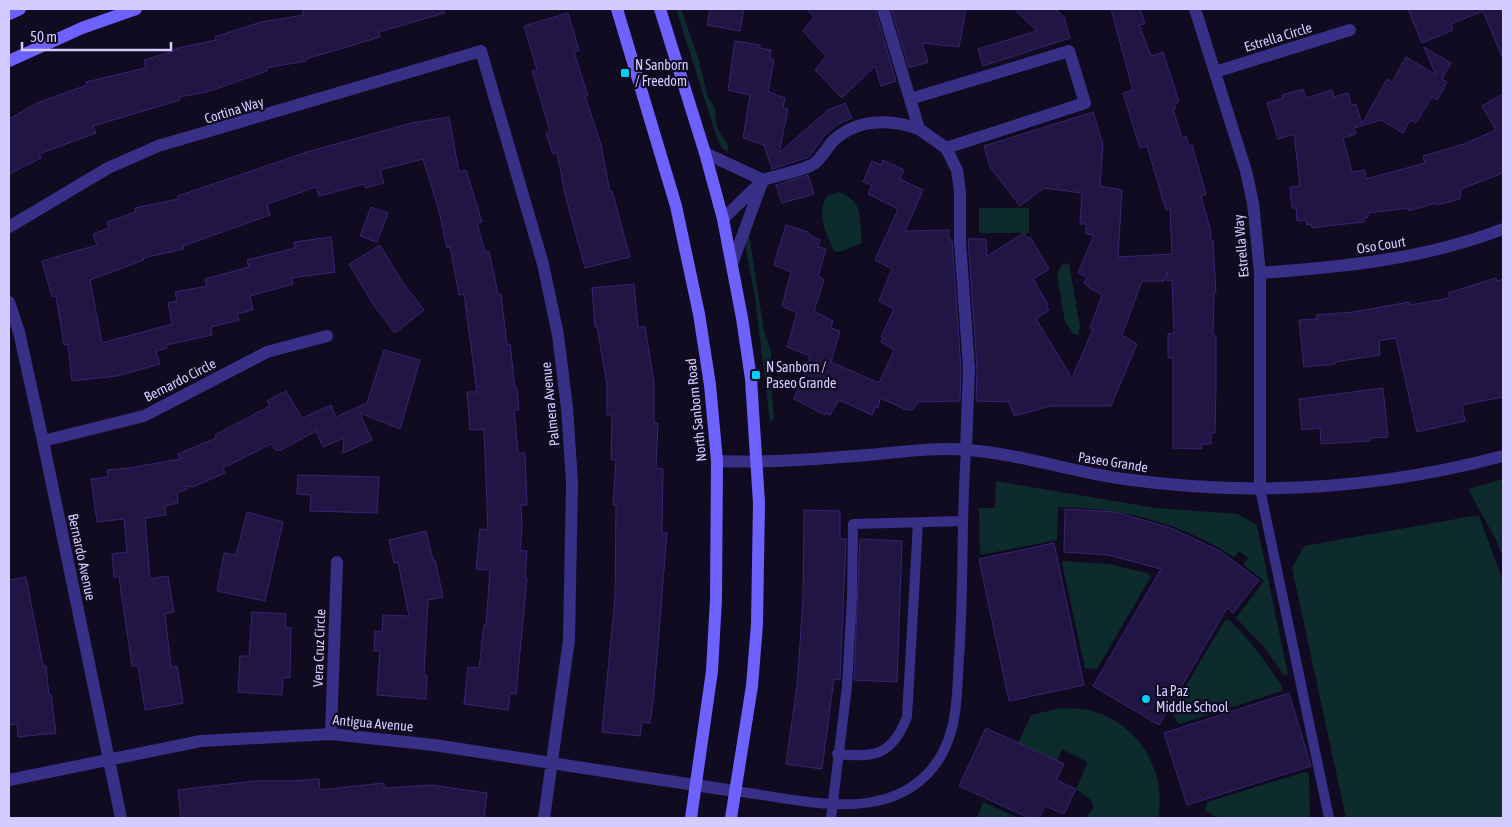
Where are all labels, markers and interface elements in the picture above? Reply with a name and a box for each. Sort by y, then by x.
street label: Estrella Circle [1242,19,1314,55]
scale bar [22,20,171,52]
text: 50 m [30,28,57,45]
place label: N Sanborn / Freedom [635,57,689,89]
marker: N Sanborn / Freedom [619,67,631,79]
street label: Cortina Way [202,93,266,127]
street label: Estrella Way [1230,214,1252,278]
street label: Oso Court [1355,233,1407,257]
street label: Bernardo Circle [141,355,219,405]
street label: North Sanborn Road [683,358,709,462]
place label: N Sanborn / Paseo Grande [766,359,836,391]
street label: Palmera Avenue [538,361,562,447]
marker: N Sanborn / Paseo Grande [750,369,762,381]
street label: Paseo Grande [1077,449,1149,475]
street label: Bernardo Avenue [65,512,99,602]
street label: Vera Cruz Circle [310,609,328,687]
place label: La Paz Middle School [1156,683,1229,715]
marker: La Paz Middle School [1140,693,1152,705]
street label: Antigua Avenue [332,712,414,734]

